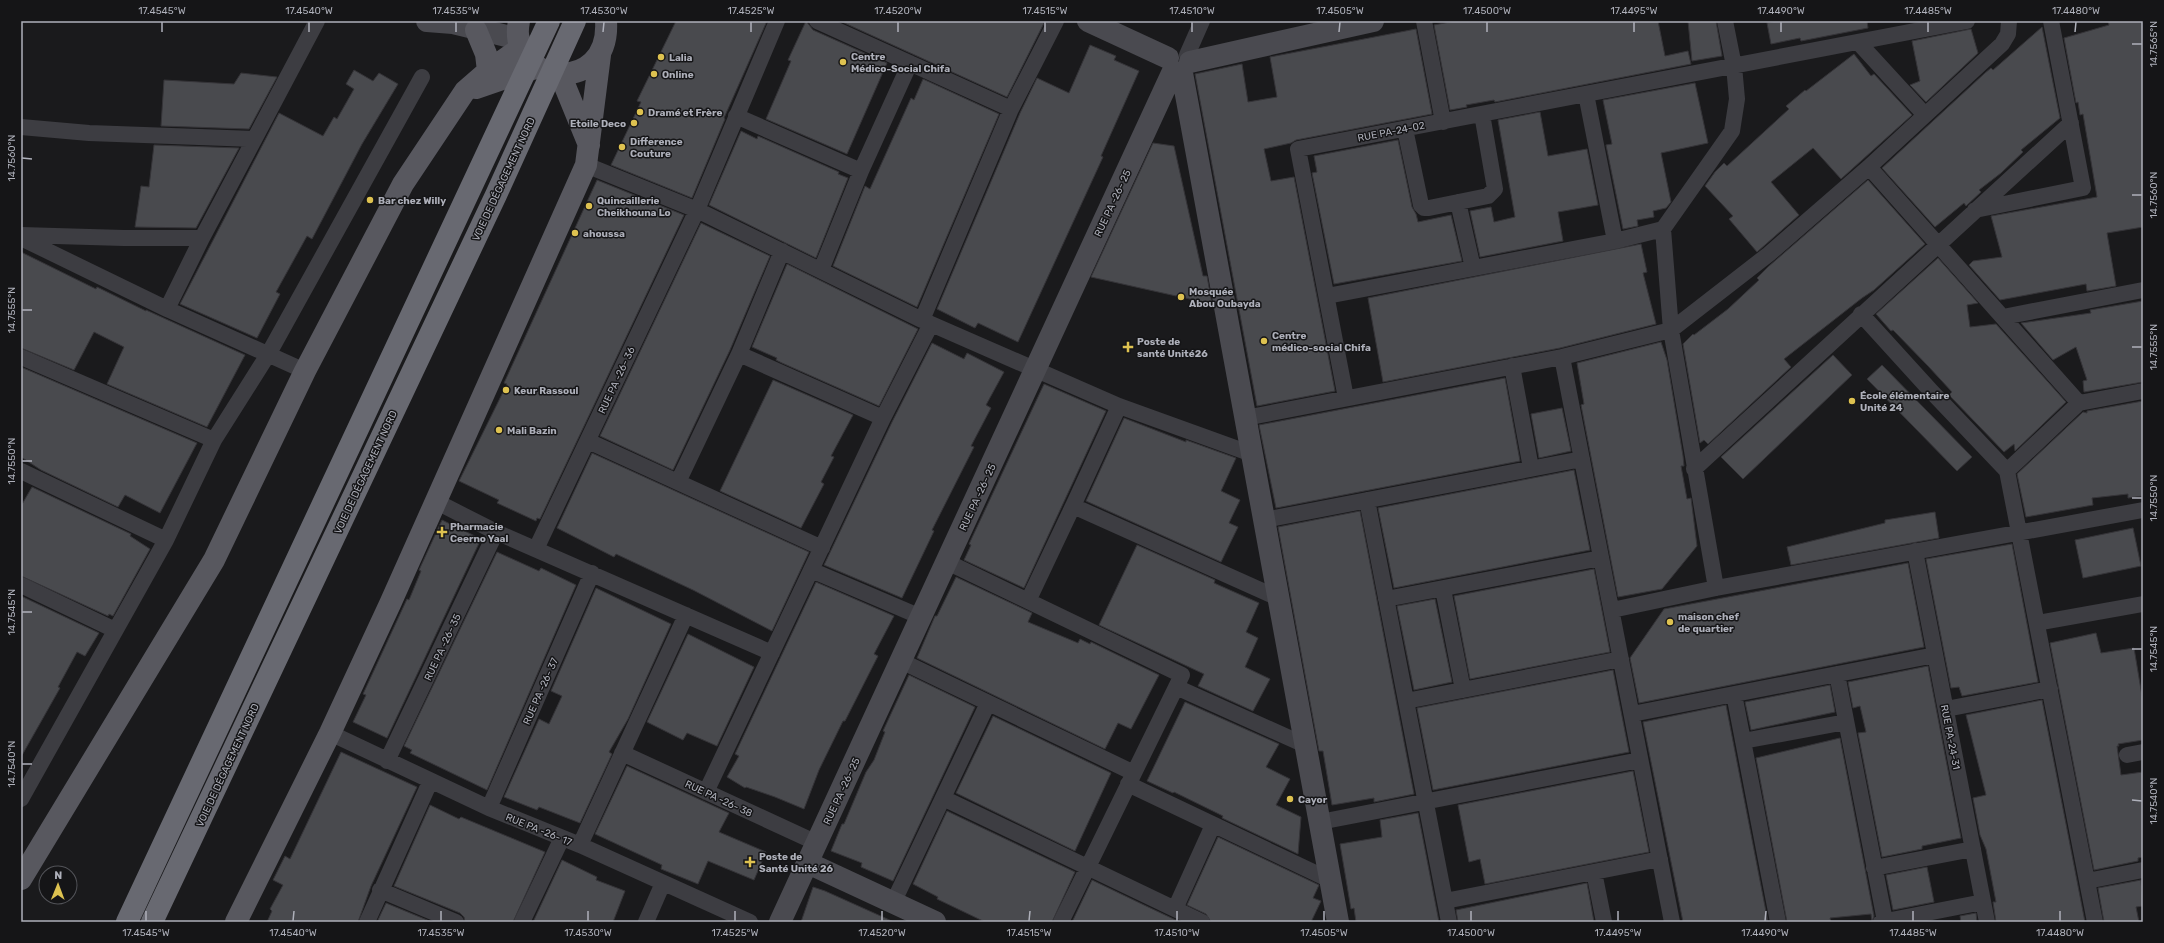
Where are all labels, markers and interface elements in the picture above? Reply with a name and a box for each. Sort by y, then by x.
text: 17.4545°W [138,5,186,17]
text: 17.4540°W [285,5,333,17]
text: 17.4535°W [432,5,480,17]
text: 17.4530°W [580,5,628,17]
text: 17.4525°W [728,5,774,17]
text: 17.4520°W [874,5,922,17]
text: 17.4515°W [1022,5,1068,17]
text: 17.4510°W [1169,5,1215,17]
text: 17.4505°W [1316,5,1364,17]
text: 17.4500°W [1463,5,1511,17]
text: 17.4495°W [1610,5,1658,17]
text: 17.4490°W [1757,5,1805,17]
text: 17.4485°W [1904,5,1952,17]
text: 17.4480°W [2052,5,2100,17]
text: 14.7565°N [2148,21,2160,67]
place label: Centre Médico-Social Chifa [851,51,950,75]
marker: Lalia [656,52,666,62]
place label: Lalia [669,52,693,64]
marker: Centre Médico-Social Chifa [838,57,848,67]
marker: Online [649,69,659,79]
place label: Online [662,69,694,81]
marker: Dramé et Frère [635,107,645,117]
place label: Dramé et Frère [648,107,722,119]
street label: VOIE DE DÉGAGEMENT NORD [470,116,538,243]
place label: Etoile Deco [570,118,626,130]
marker: Etoile Deco [629,118,639,128]
street label: RUE PA-24-02 [1357,120,1426,144]
text: 14.7560°N [6,135,18,181]
place label: Difference Couture [630,136,683,160]
marker: Difference Couture [617,142,627,152]
street label: RUE PA -26- 25 [1092,168,1134,239]
text: 14.7560°N [2148,172,2160,218]
marker: Bar chez Willy [365,195,375,205]
place label: Bar chez Willy [378,195,446,207]
place label: Quincaillerie Cheikhouna Lo [597,195,671,219]
marker: Quincaillerie Cheikhouna Lo [584,201,594,211]
marker: ahoussa [570,228,580,238]
place label: ahoussa [583,228,625,240]
place label: Mosquée Abou Oubayda [1189,286,1261,310]
text: 14.7555°N [6,287,18,333]
marker: Mosquée Abou Oubayda [1176,292,1186,302]
text: 14.7555°N [2148,324,2160,370]
place label: Centre médico-social Chifa [1272,330,1371,354]
place label: Poste de santé Unité26 [1137,336,1208,360]
marker: Centre médico-social Chifa [1259,336,1269,346]
marker: Poste de santé Unité26 [1122,341,1134,353]
street label: RUE PA -26- 36 [596,345,638,416]
marker: Keur Rassoul [501,385,511,395]
place label: Keur Rassoul [514,385,579,397]
place label: École élémentaire Unité 24 [1860,390,1949,414]
marker: École élémentaire Unité 24 [1847,396,1857,406]
street label: VOIE DE DÉGAGEMENT NORD [332,409,400,536]
marker: Mali Bazin [494,425,504,435]
place label: Mali Bazin [507,425,557,437]
text: 14.7550°N [6,438,18,484]
street label: RUE PA -26- 25 [957,462,999,533]
text: 14.7550°N [2148,475,2160,521]
place label: Pharmacie Ceerno Yaal [450,521,508,545]
marker: Pharmacie Ceerno Yaal [437,527,447,537]
text: 14.7545°N [6,589,18,635]
place label: maison chef de quartier [1678,611,1739,635]
street label: RUE PA -26- 35 [422,612,464,683]
marker: maison chef de quartier [1665,617,1675,627]
text: 14.7545°N [2148,626,2160,672]
street label: RUE PA -26- 37 [521,656,561,727]
street label: VOIE DE DÉGAGEMENT NORD [194,702,262,829]
street label: RUE PA-24-31 [1938,704,1962,771]
text: 14.7540°N [6,740,18,788]
street label: RUE PA -26- 25 [821,756,863,827]
text: 14.7540°N [2148,777,2160,825]
street label: RUE PA -26- 38 [683,778,754,820]
marker: Cayor [1285,794,1295,804]
place label: Cayor [1298,794,1328,806]
street label: RUE PA -26- 17 [504,811,573,849]
place label: Poste de Santé Unité 26 [759,851,833,875]
marker: Poste de Santé Unité 26 [744,856,756,868]
north arrow [38,865,78,905]
text: N [54,869,62,882]
text: 17.4545°W [122,927,170,939]
text: 17.4540°W [269,927,317,939]
text: 17.4535°W [417,927,465,939]
text: 17.4530°W [564,927,612,939]
text: 17.4525°W [712,927,758,939]
text: 17.4520°W [858,927,906,939]
text: 17.4515°W [1006,927,1052,939]
text: 17.4510°W [1154,927,1200,939]
text: 17.4505°W [1300,927,1348,939]
text: 17.4500°W [1447,927,1495,939]
text: 17.4495°W [1594,927,1642,939]
text: 17.4490°W [1741,927,1789,939]
text: 17.4485°W [1889,927,1937,939]
text: 17.4480°W [2036,927,2084,939]

